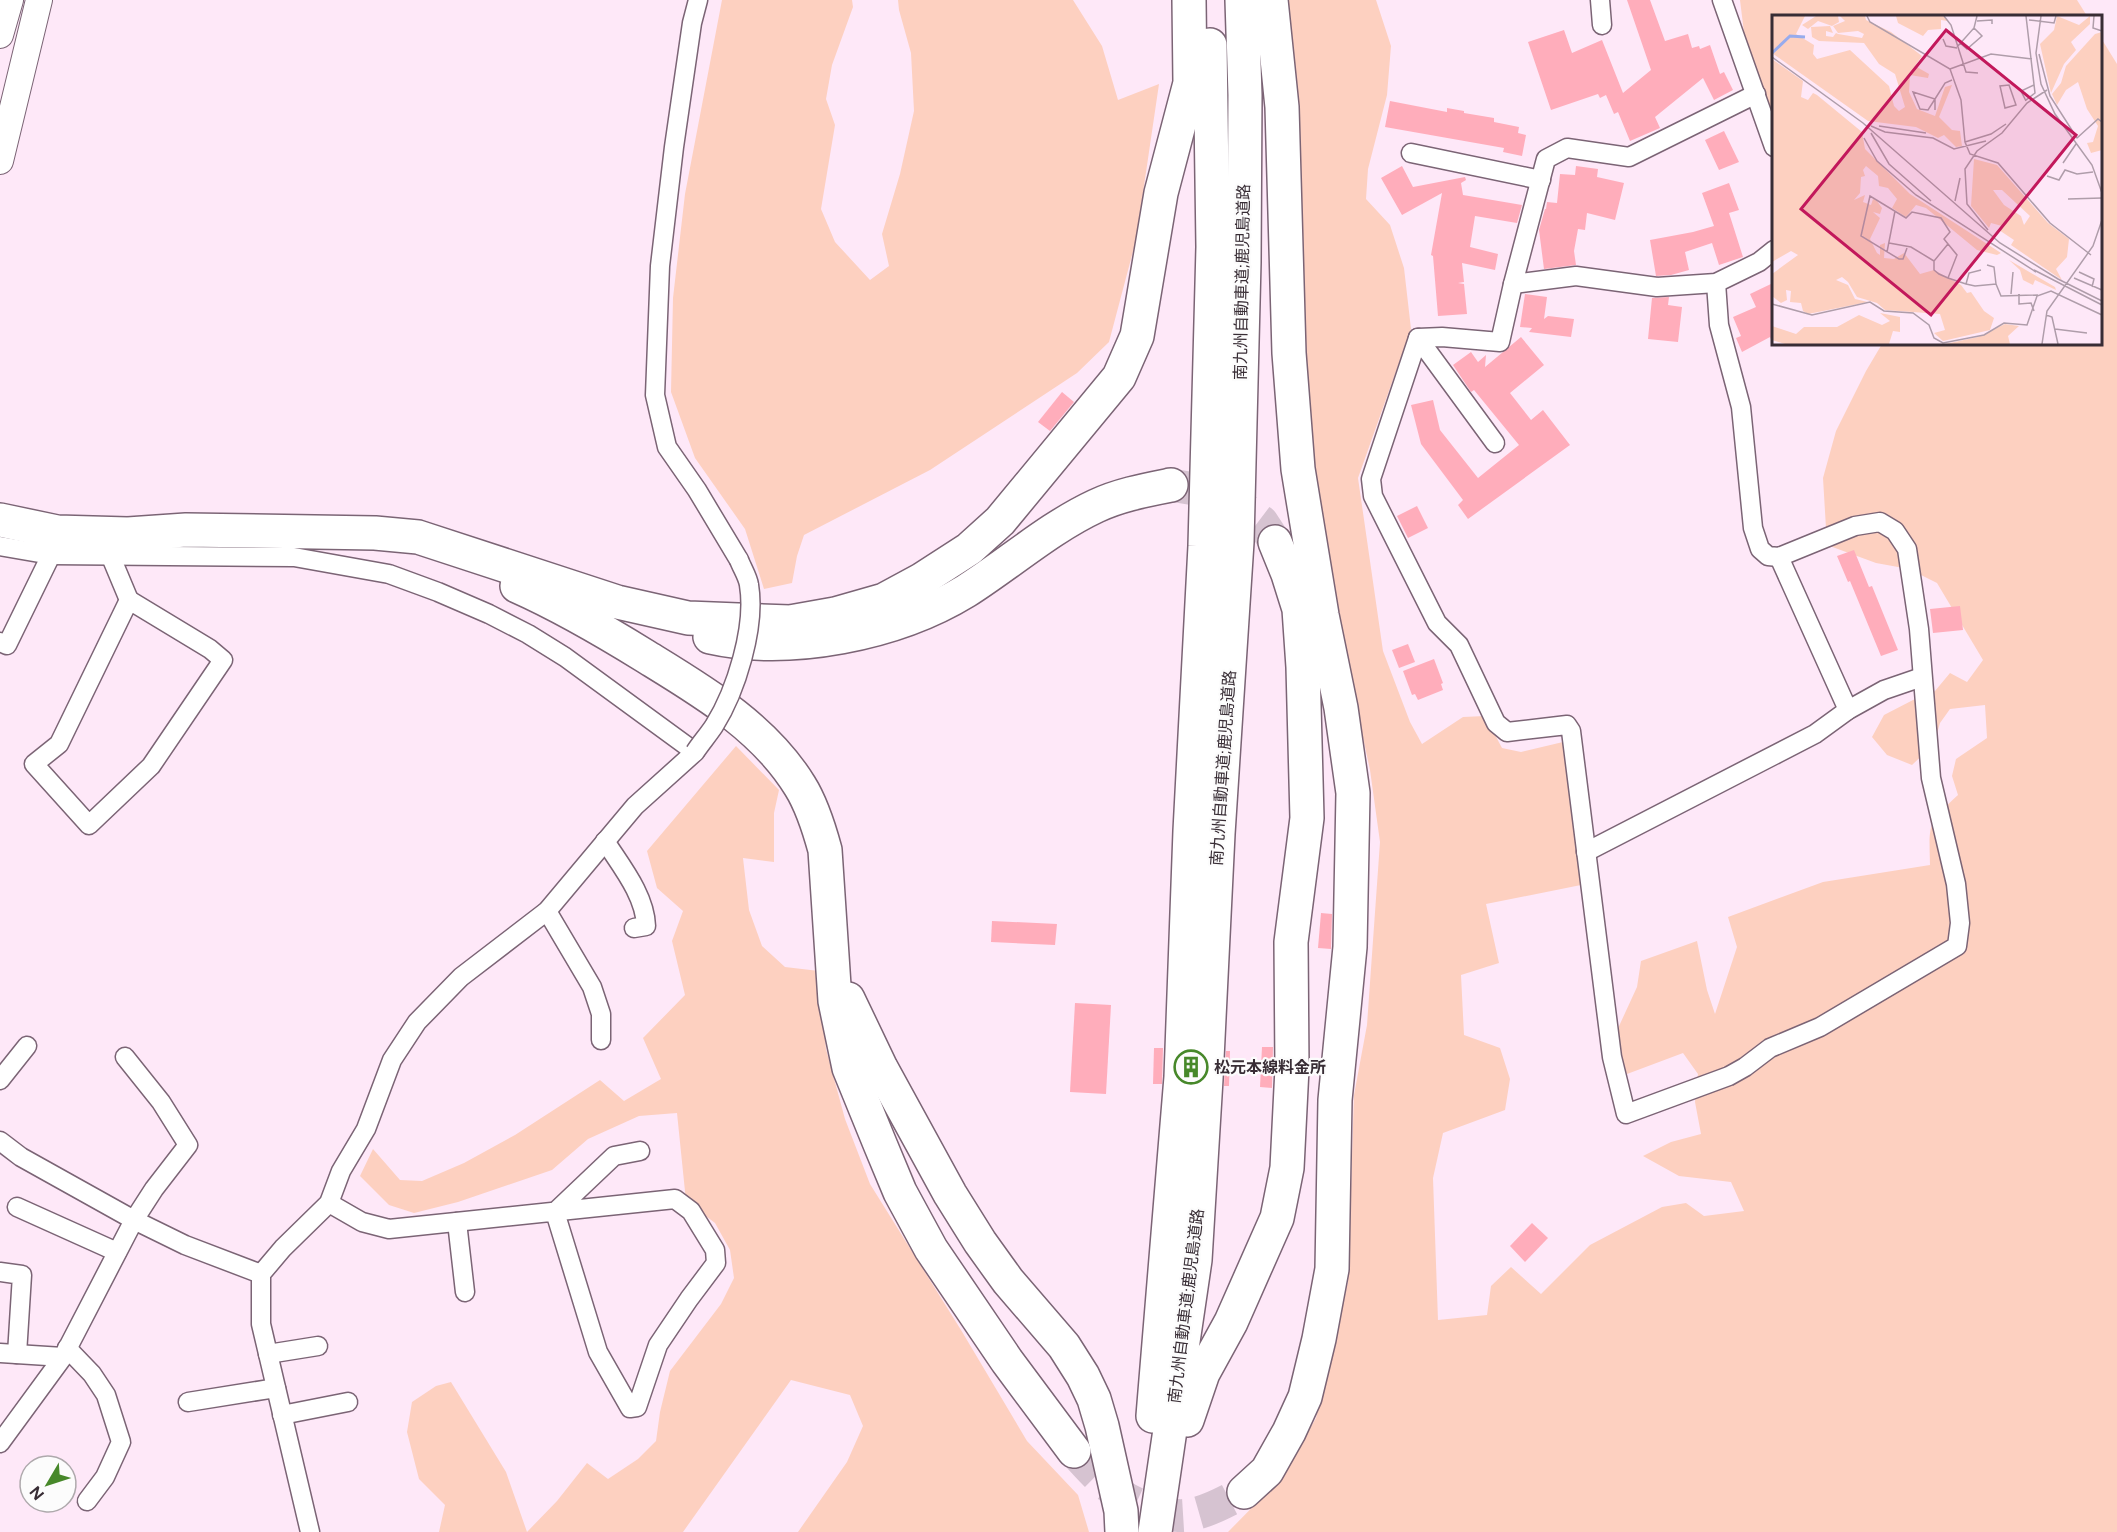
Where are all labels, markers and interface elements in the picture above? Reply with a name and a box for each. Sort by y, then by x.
inset map [1772,15,2102,345]
street label: 南九州自動車道;鹿児島道路 [1231,184,1253,380]
street label: 南九州自動車道;鹿児島道路 [1207,669,1239,867]
building icon: 松元本線料金所 [1173,1049,1209,1085]
place label: 松元本線料金所 [1214,1058,1326,1077]
street label: 南九州自動車道;鹿児島道路 [1165,1207,1207,1405]
north arrow [18,1454,78,1514]
text: N [25,1482,48,1504]

